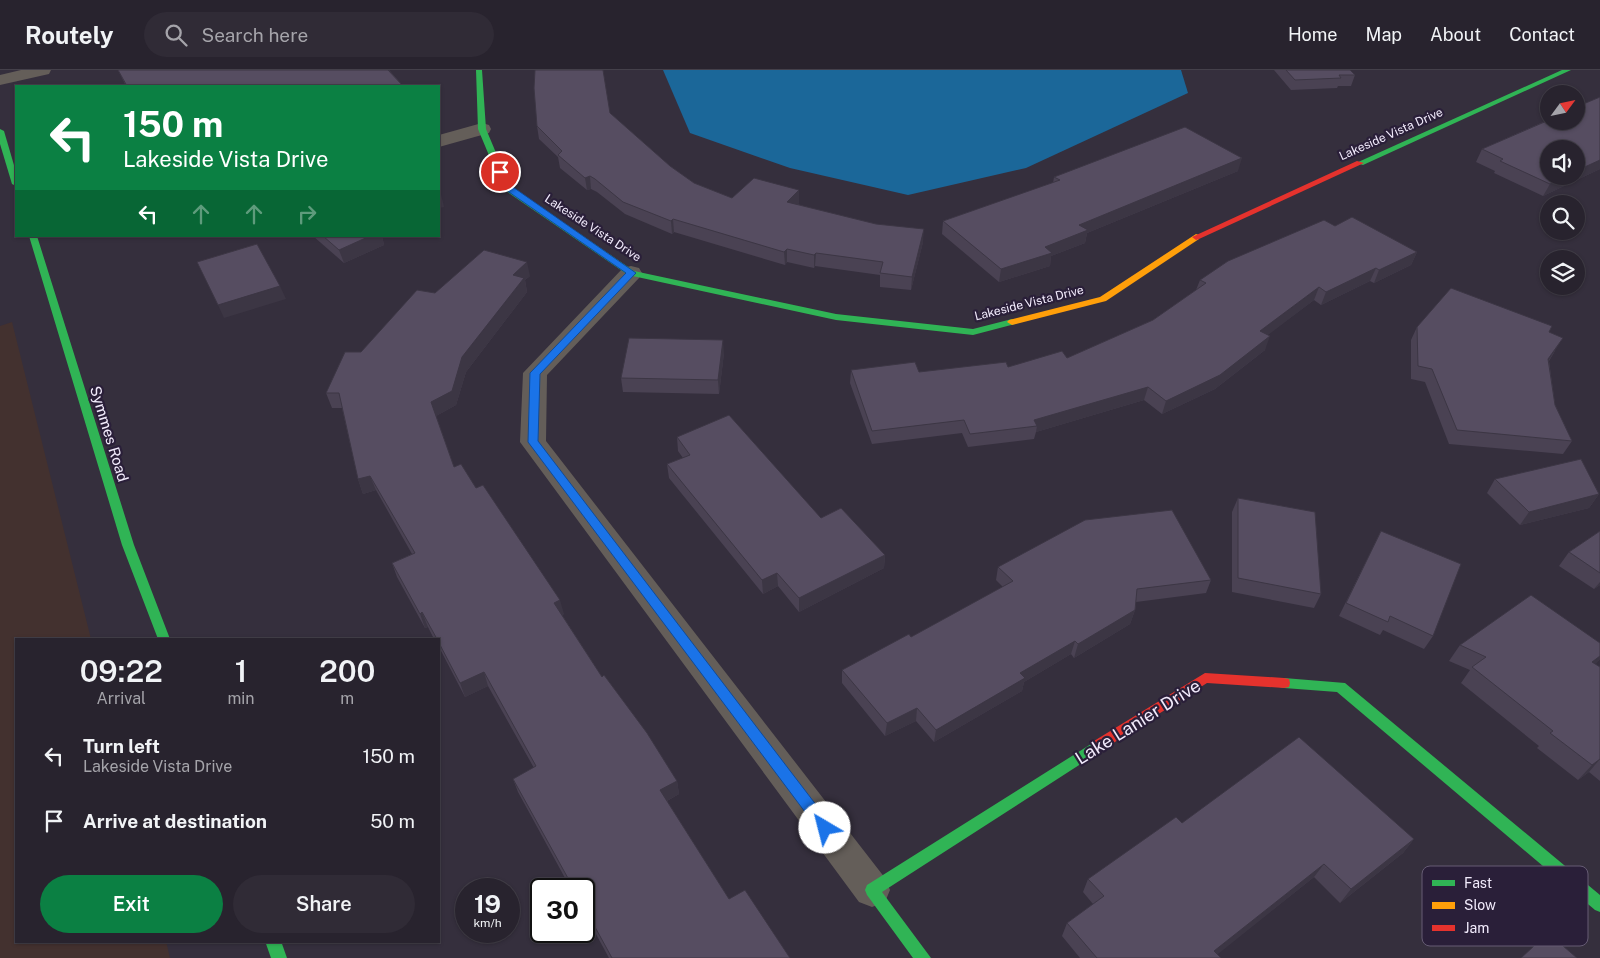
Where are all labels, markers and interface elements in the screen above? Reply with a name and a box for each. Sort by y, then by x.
search box [144,12,494,57]
text: Routely [25,21,114,49]
icon: search [162,21,190,49]
text: Search here [202,24,308,46]
text: Home [1288,24,1338,45]
text: Map [1366,24,1402,45]
text: About [1430,24,1481,45]
text: Contact [1509,24,1575,45]
north arrow [1540,85,1585,130]
map controls [1540,85,1585,295]
text: 150 m [123,104,223,145]
icon: left [40,105,105,170]
street label: Lakeside Vista Drive [1337,105,1445,163]
button: sound [1540,140,1585,185]
text: Lakeside Vista Drive [123,146,328,172]
pin [479,151,521,193]
icon: arrive [486,158,514,186]
street label: Lakeside Vista Drive [542,192,644,264]
button: search [1540,195,1585,240]
icon: left [134,200,162,228]
icon: ahead [187,200,215,228]
icon: ahead [240,200,268,228]
icon: right [293,200,321,228]
button: layers [1540,250,1585,295]
street label: Lakeside Vista Drive [973,283,1085,323]
street label: Symmes Road [87,384,132,484]
text: 09:22 [80,653,163,689]
text: 1 [235,653,247,689]
text: 200 [319,653,375,689]
street label: Lake Lanier Drive [1071,675,1204,769]
text: Arrival [97,689,146,708]
text: min [227,689,255,708]
text: m [340,689,354,708]
text: Turn left [83,735,160,757]
icon: left [40,742,68,770]
text: 150 m [362,745,415,767]
text: Lakeside Vista Drive [83,757,232,776]
position arrow [798,801,850,853]
icon: arrive [40,807,68,835]
text: Arrive at destination [83,810,267,832]
text: 50 m [370,810,415,832]
legend [1422,866,1588,946]
button: Exit [40,875,223,933]
button: Share [233,875,415,933]
text: Fast [1464,875,1492,891]
speed limit sign: 30 [530,878,595,943]
text: 19 [474,889,501,919]
text: Slow [1464,897,1496,913]
text: km/h [473,916,502,930]
text: Jam [1464,920,1489,936]

